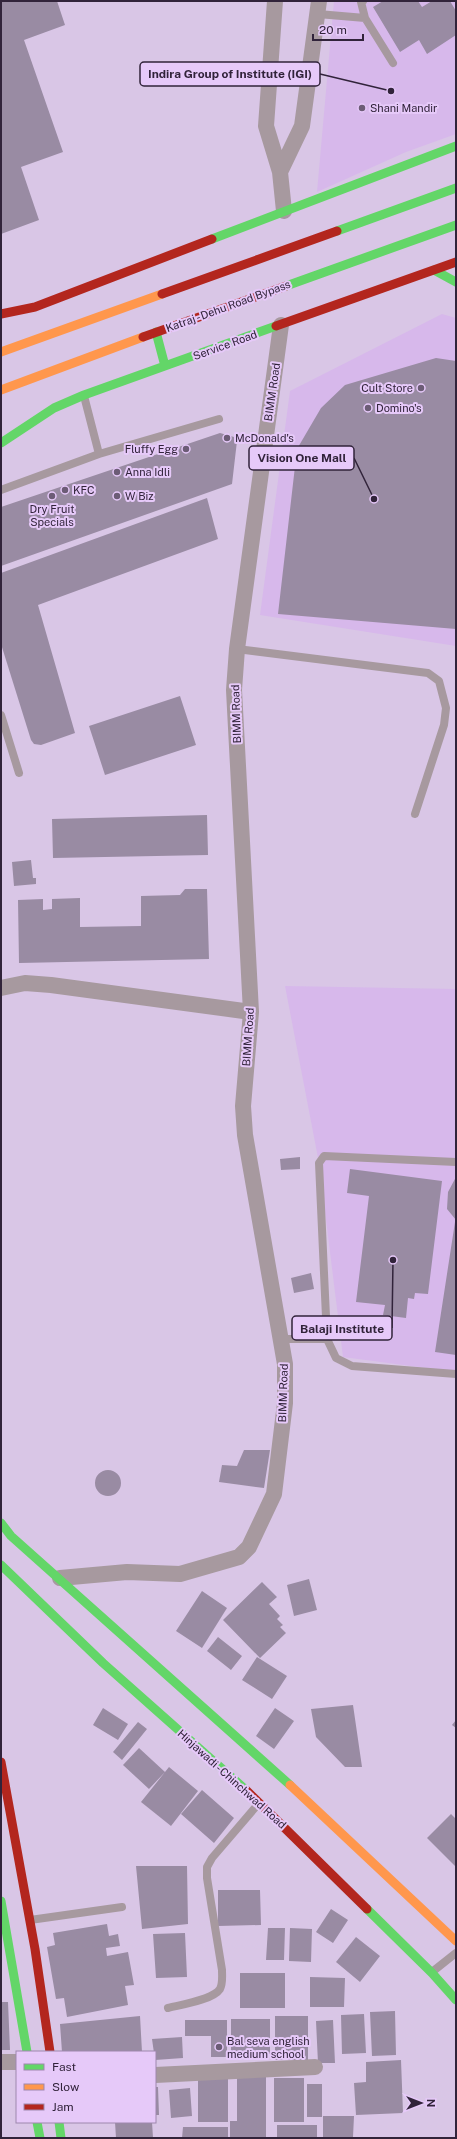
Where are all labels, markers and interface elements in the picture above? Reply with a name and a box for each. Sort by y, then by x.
scale bar [313,16,363,42]
text: 20 m [319,23,347,37]
callout: Indira Group of Institute (IGI) [140,62,320,86]
text: Indira Group of Institute (IGI) [148,67,312,81]
place label: Shani Mandir [370,102,437,114]
marker: Shani Mandir [357,103,367,113]
street label: Katraj - Dehu Road Bypass [164,278,292,334]
street label: Service Road [191,328,259,362]
street label: BIMM Road [262,362,282,422]
place label: Cult Store [361,382,413,394]
marker: Cult Store [416,383,426,393]
place label: Domino's [376,402,422,414]
marker: Domino's [363,403,373,413]
place label: McDonald's [235,432,294,444]
marker: McDonald's [222,433,232,443]
place label: Fluffy Egg [125,443,178,455]
marker: Fluffy Egg [181,444,191,454]
callout: Vision One Mall [249,446,354,470]
text: Vision One Mall [257,451,347,465]
place label: Anna Idli [125,466,170,478]
marker: Anna Idli [112,467,122,477]
place label: KFC [73,484,95,496]
marker: KFC [60,485,70,495]
place label: W Biz [125,490,154,502]
marker: Dry Fruit Specials [47,491,57,501]
marker: W Biz [112,491,122,501]
place label: Dry Fruit Specials [30,503,74,528]
street label: BIMM Road [229,684,243,744]
street label: BIMM Road [240,1007,256,1067]
callout: Balaji Institute [292,1316,392,1340]
text: Balaji Institute [300,1322,384,1336]
street label: BIMM Road [276,1363,290,1423]
street label: Hinjawadi - Chinchwad Road [175,1727,289,1831]
place label: Bal seva english medium school [227,2035,310,2060]
marker: Bal seva english medium school [214,2042,224,2052]
legend [16,2051,156,2123]
text: Fast [52,2060,77,2074]
text: Slow [52,2080,80,2094]
north arrow [401,2083,441,2123]
text: N [425,2099,437,2107]
text: Jam [52,2100,74,2114]

